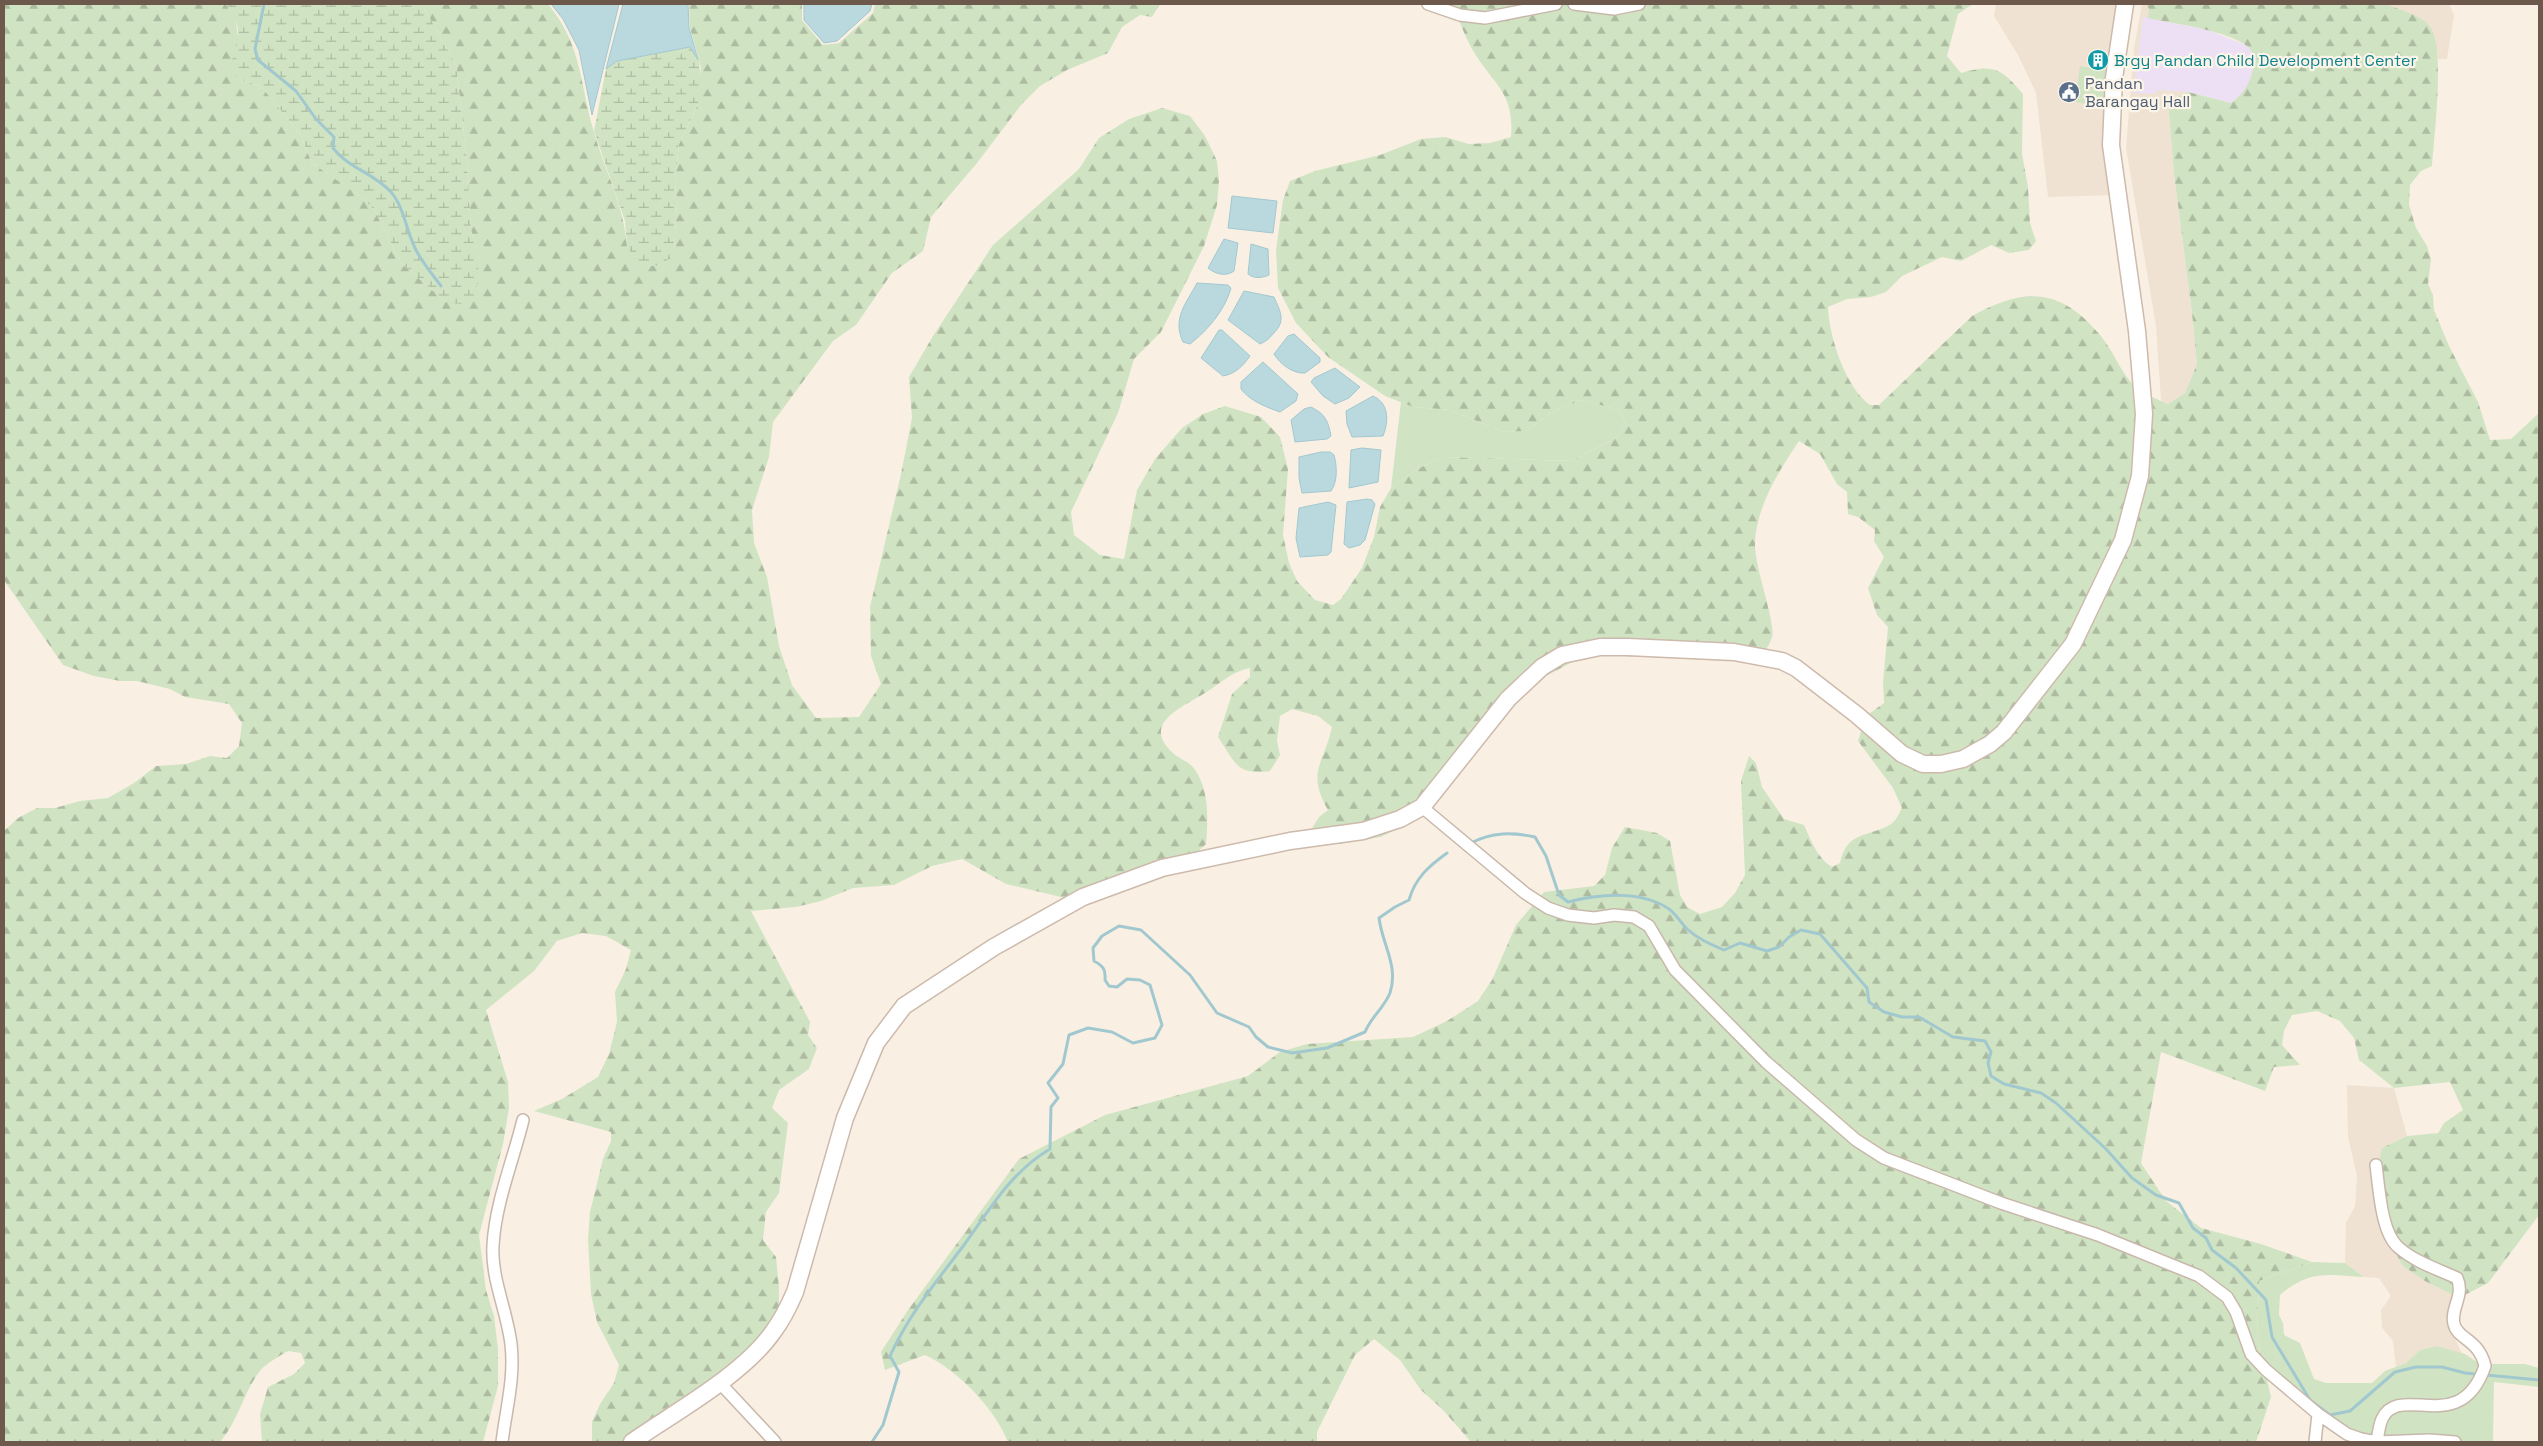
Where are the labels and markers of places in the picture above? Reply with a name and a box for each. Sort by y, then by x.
building icon: Brgy Pandan Child Development Center [2086,48,2110,72]
place label: Brgy Pandan Child Development Center [2114,50,2417,71]
place label: Pandan Barangay Hall [2085,73,2190,112]
public building icon: Pandan Barangay Hall [2057,80,2081,104]

